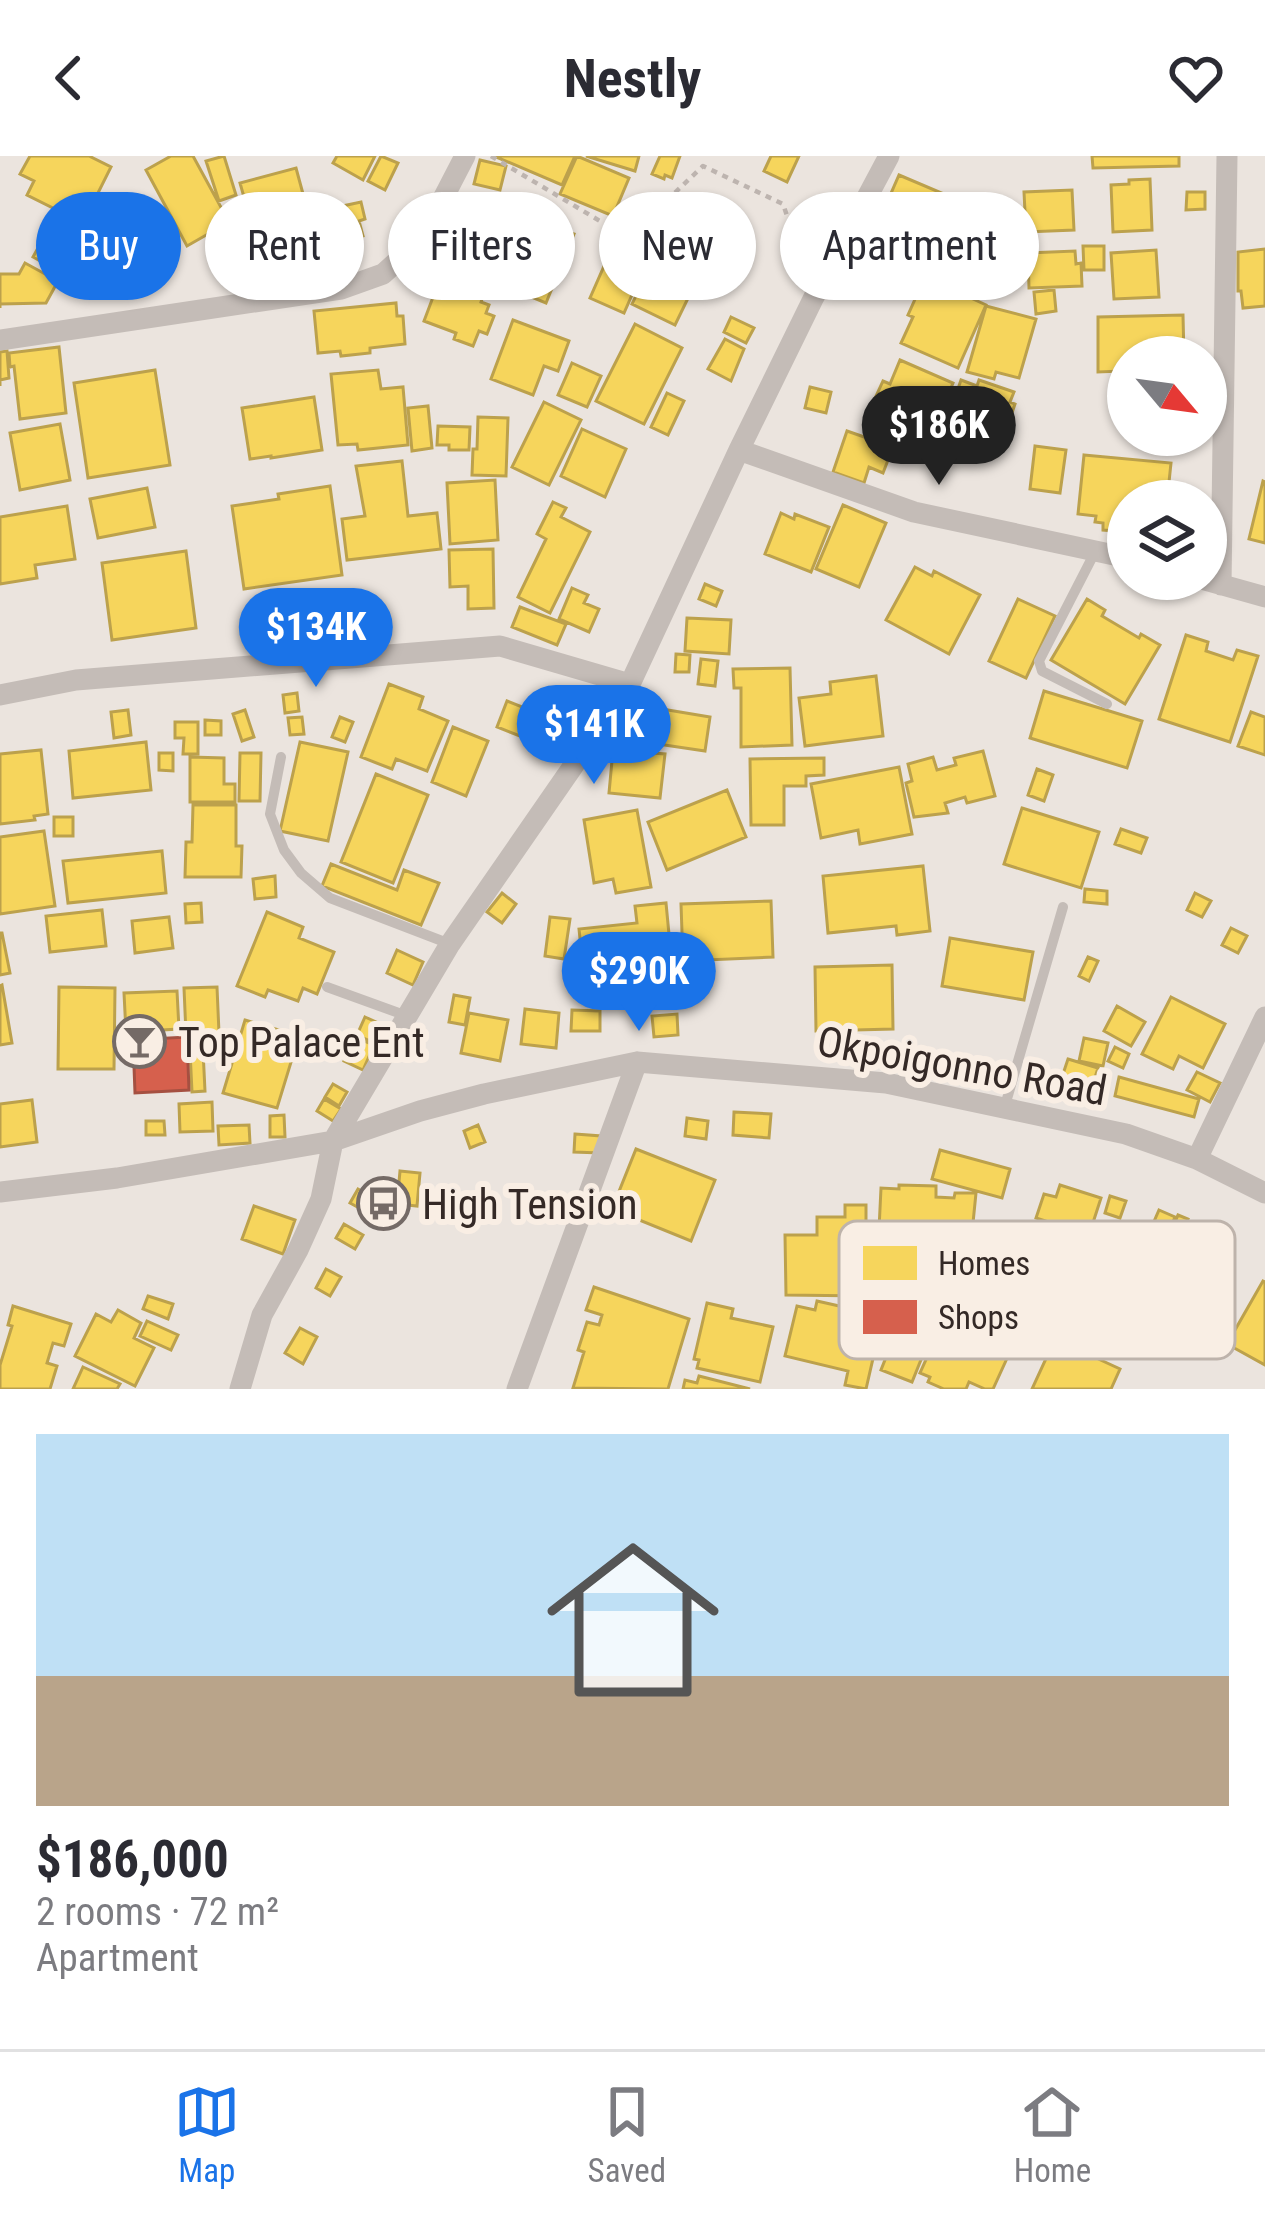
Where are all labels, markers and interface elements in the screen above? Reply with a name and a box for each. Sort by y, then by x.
icon: back [36,45,102,111]
icon: heart [1163,45,1229,111]
text: Nestly [564,47,701,110]
chip: Buy [36,192,181,300]
chip: Rent [205,192,364,300]
chip: Filters [388,192,575,300]
chip: New [599,192,756,300]
chip: Apartment [780,192,1039,300]
north arrow [1107,336,1227,456]
map controls [1107,336,1227,600]
pin: $186K [855,386,1023,488]
text: $186K [889,402,989,448]
button: layers [1107,480,1227,600]
pin: $134K [232,588,400,690]
text: $134K [266,604,366,650]
pin: $141K [510,685,678,787]
text: $141K [544,701,644,747]
pin: $290K [555,932,723,1034]
text: $290K [589,948,689,994]
bar icon: Top Palace Ent [111,1014,167,1070]
street label: Okpoigonno Road [813,1016,1111,1116]
place label: Top Palace Ent [178,1018,425,1067]
bus stop icon: High Tension [355,1176,411,1232]
place label: High Tension [422,1180,638,1229]
legend [839,1221,1235,1359]
text: Homes [938,1244,1030,1283]
text: Shops [938,1298,1019,1337]
icon: home [525,1512,741,1728]
text: $186,000 [36,1830,229,1889]
text: 2 rooms · 72 m² [36,1889,279,1935]
text: Apartment [36,1935,199,1981]
tab: Map [174,2079,240,2190]
tab: Saved [588,2079,666,2190]
tab: Home [1014,2079,1091,2190]

